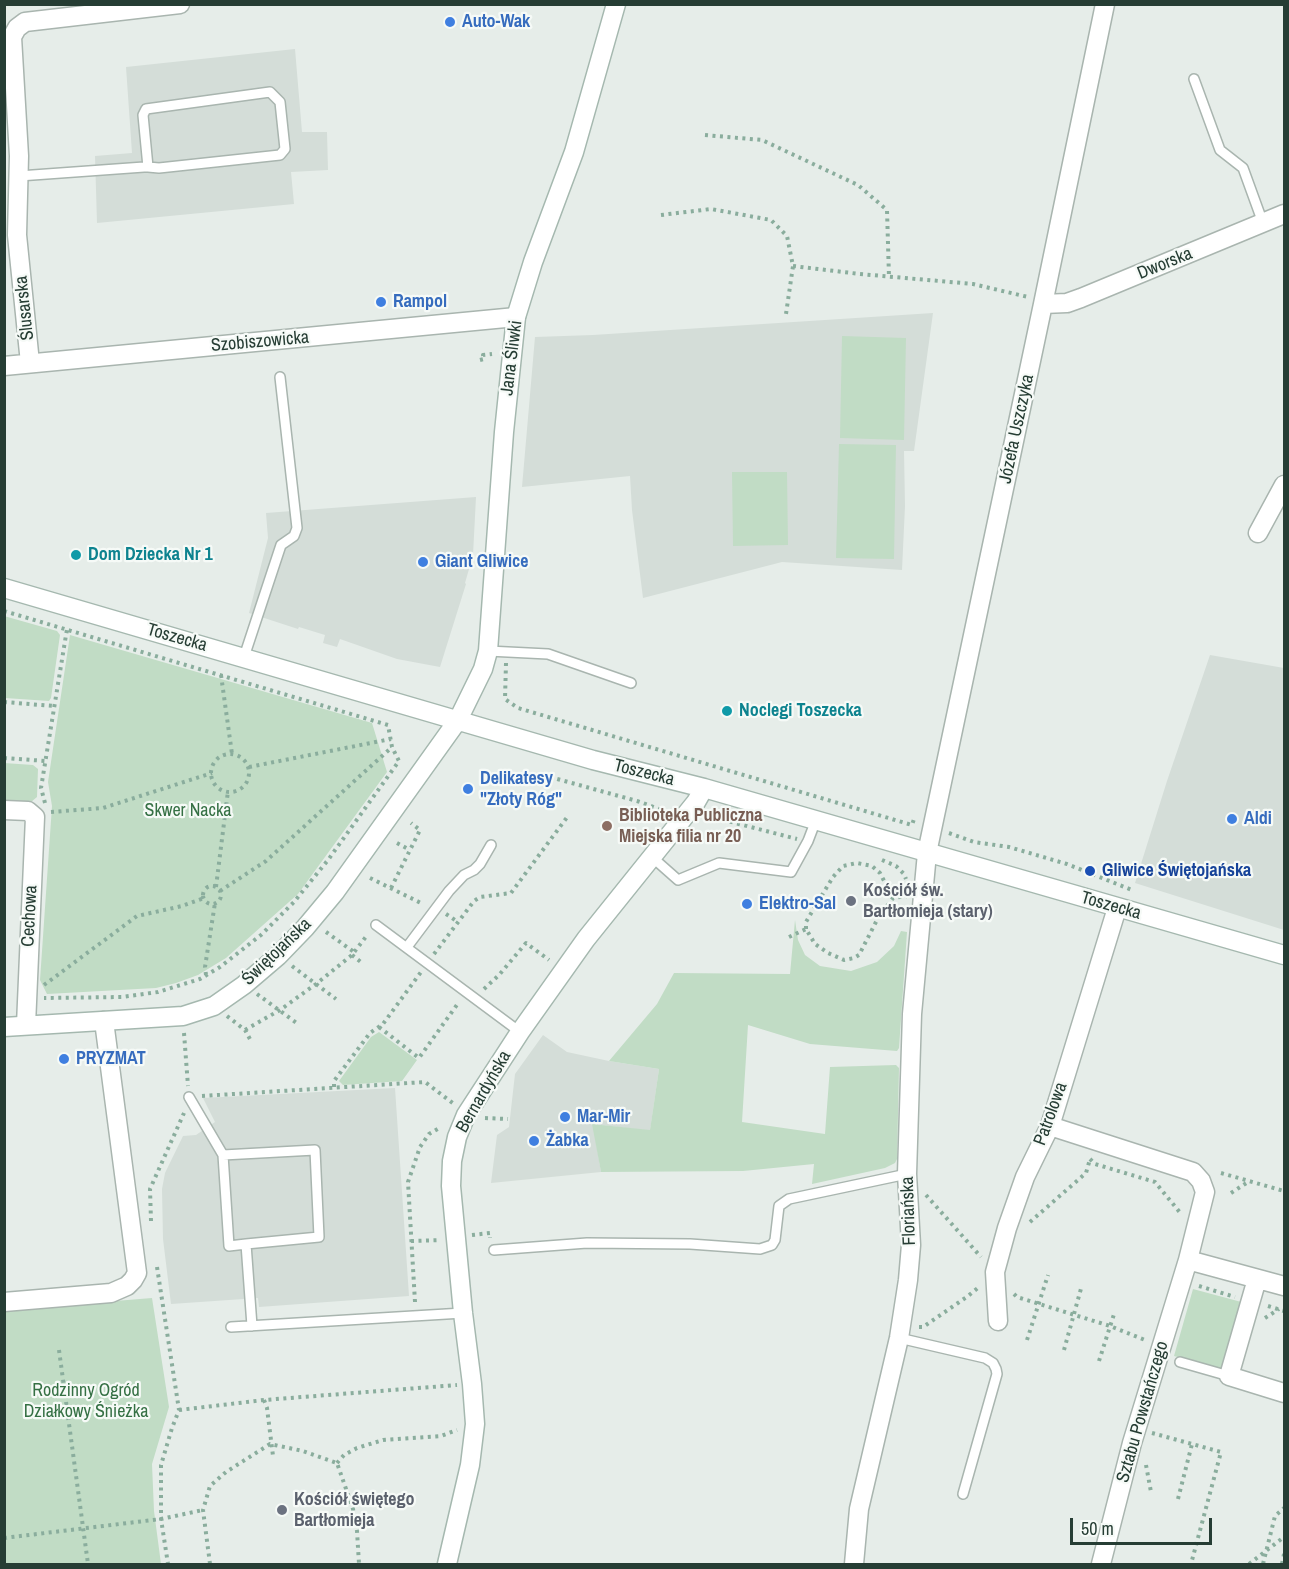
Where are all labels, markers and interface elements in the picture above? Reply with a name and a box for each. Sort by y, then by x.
place label: Auto-Wak [462,11,530,33]
marker: Auto-Wak [443,15,457,29]
street label: Dworska [1134,243,1196,285]
street label: Ślusarska [11,275,39,341]
place label: Rampol [393,291,447,313]
marker: Rampol [374,295,388,309]
street label: Jana Śliwki [497,319,527,397]
street label: Szobiszowicka [210,327,310,357]
street label: Józefa Uszczyka [995,373,1039,485]
place label: Dom Dziecka Nr 1 [88,544,213,566]
marker: Dom Dziecka Nr 1 [69,548,83,562]
place label: Giant Gliwice [435,551,529,573]
marker: Giant Gliwice [416,555,430,569]
street label: Toszecka [144,619,210,657]
place label: Noclegi Toszecka [739,700,862,722]
marker: Noclegi Toszecka [720,704,734,718]
street label: Toszecka [612,755,676,791]
place label: Delikatesy "Złoty Róg" [480,768,562,810]
marker: Delikatesy "Złoty Róg" [461,782,475,796]
park label: Skwer Nacka [145,800,231,822]
place label: Biblioteka Publiczna Miejska filia nr 20 [619,805,763,848]
place label: Aldi [1244,808,1272,830]
marker: Aldi [1225,812,1239,826]
marker: Biblioteka Publiczna Miejska filia nr 20 [600,819,614,833]
place label: Gliwice Świętojańska [1102,860,1251,882]
marker: Gliwice Świętojańska [1083,864,1097,878]
place label: Kościół św. Bartłomieja (stary) [863,880,993,922]
street label: Cechowa [18,885,42,947]
street label: Toszecka [1078,887,1144,925]
place label: Elektro-Sal [759,893,836,915]
marker: Kościół św. Bartłomieja (stary) [844,894,858,908]
marker: Elektro-Sal [740,897,754,911]
street label: Świętojańska [238,914,316,990]
street label: Bernardyńska [452,1047,516,1137]
place label: PRYZMAT [76,1048,146,1070]
marker: PRYZMAT [57,1052,71,1066]
street label: Patrolowa [1030,1079,1072,1149]
place label: Mar-Mir [577,1106,630,1128]
marker: Mar-Mir [558,1110,572,1124]
place label: Żabka [546,1130,589,1152]
marker: Żabka [527,1134,541,1148]
street label: Floriańska [897,1176,921,1246]
street label: Sztabu Powstańczego [1112,1339,1174,1485]
park label: Rodzinny Ogród Działkowy Śnieżka [24,1380,148,1422]
place label: Kościół świętego Bartłomieja [294,1489,415,1532]
marker: Kościół świętego Bartłomieja [275,1503,289,1517]
scale bar [1073,1506,1216,1544]
text: 50 m [1081,1516,1114,1541]

